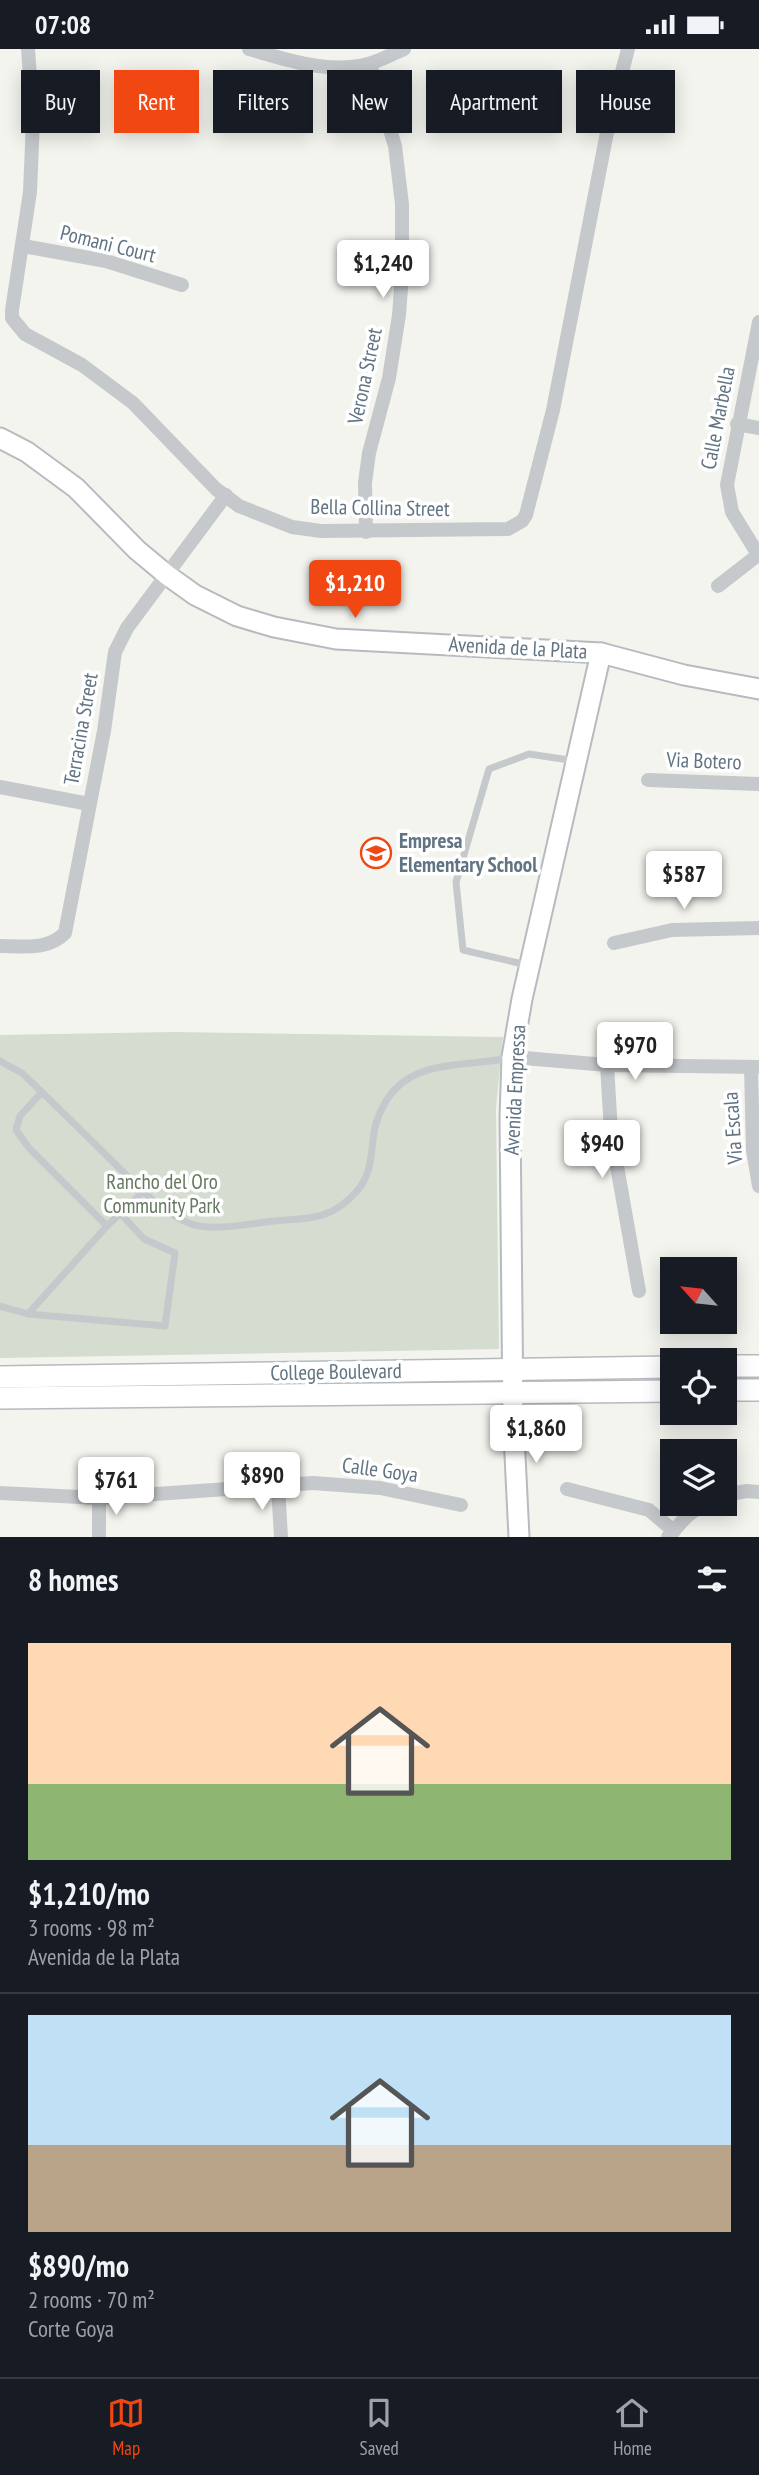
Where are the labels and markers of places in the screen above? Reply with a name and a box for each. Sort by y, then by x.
pin: $1,240 [326,240,440,300]
pin: $1,210 [298,561,412,620]
place label: Empresa Elementary School [399,827,538,878]
school or university icon: Empresa Elementary School [359,836,393,870]
pin: $587 [643,851,725,911]
pin: $970 [594,1023,676,1082]
pin: $940 [561,1121,643,1180]
pin: $1,860 [479,1405,593,1465]
pin: $890 [221,1453,303,1512]
pin: $761 [75,1457,157,1517]

